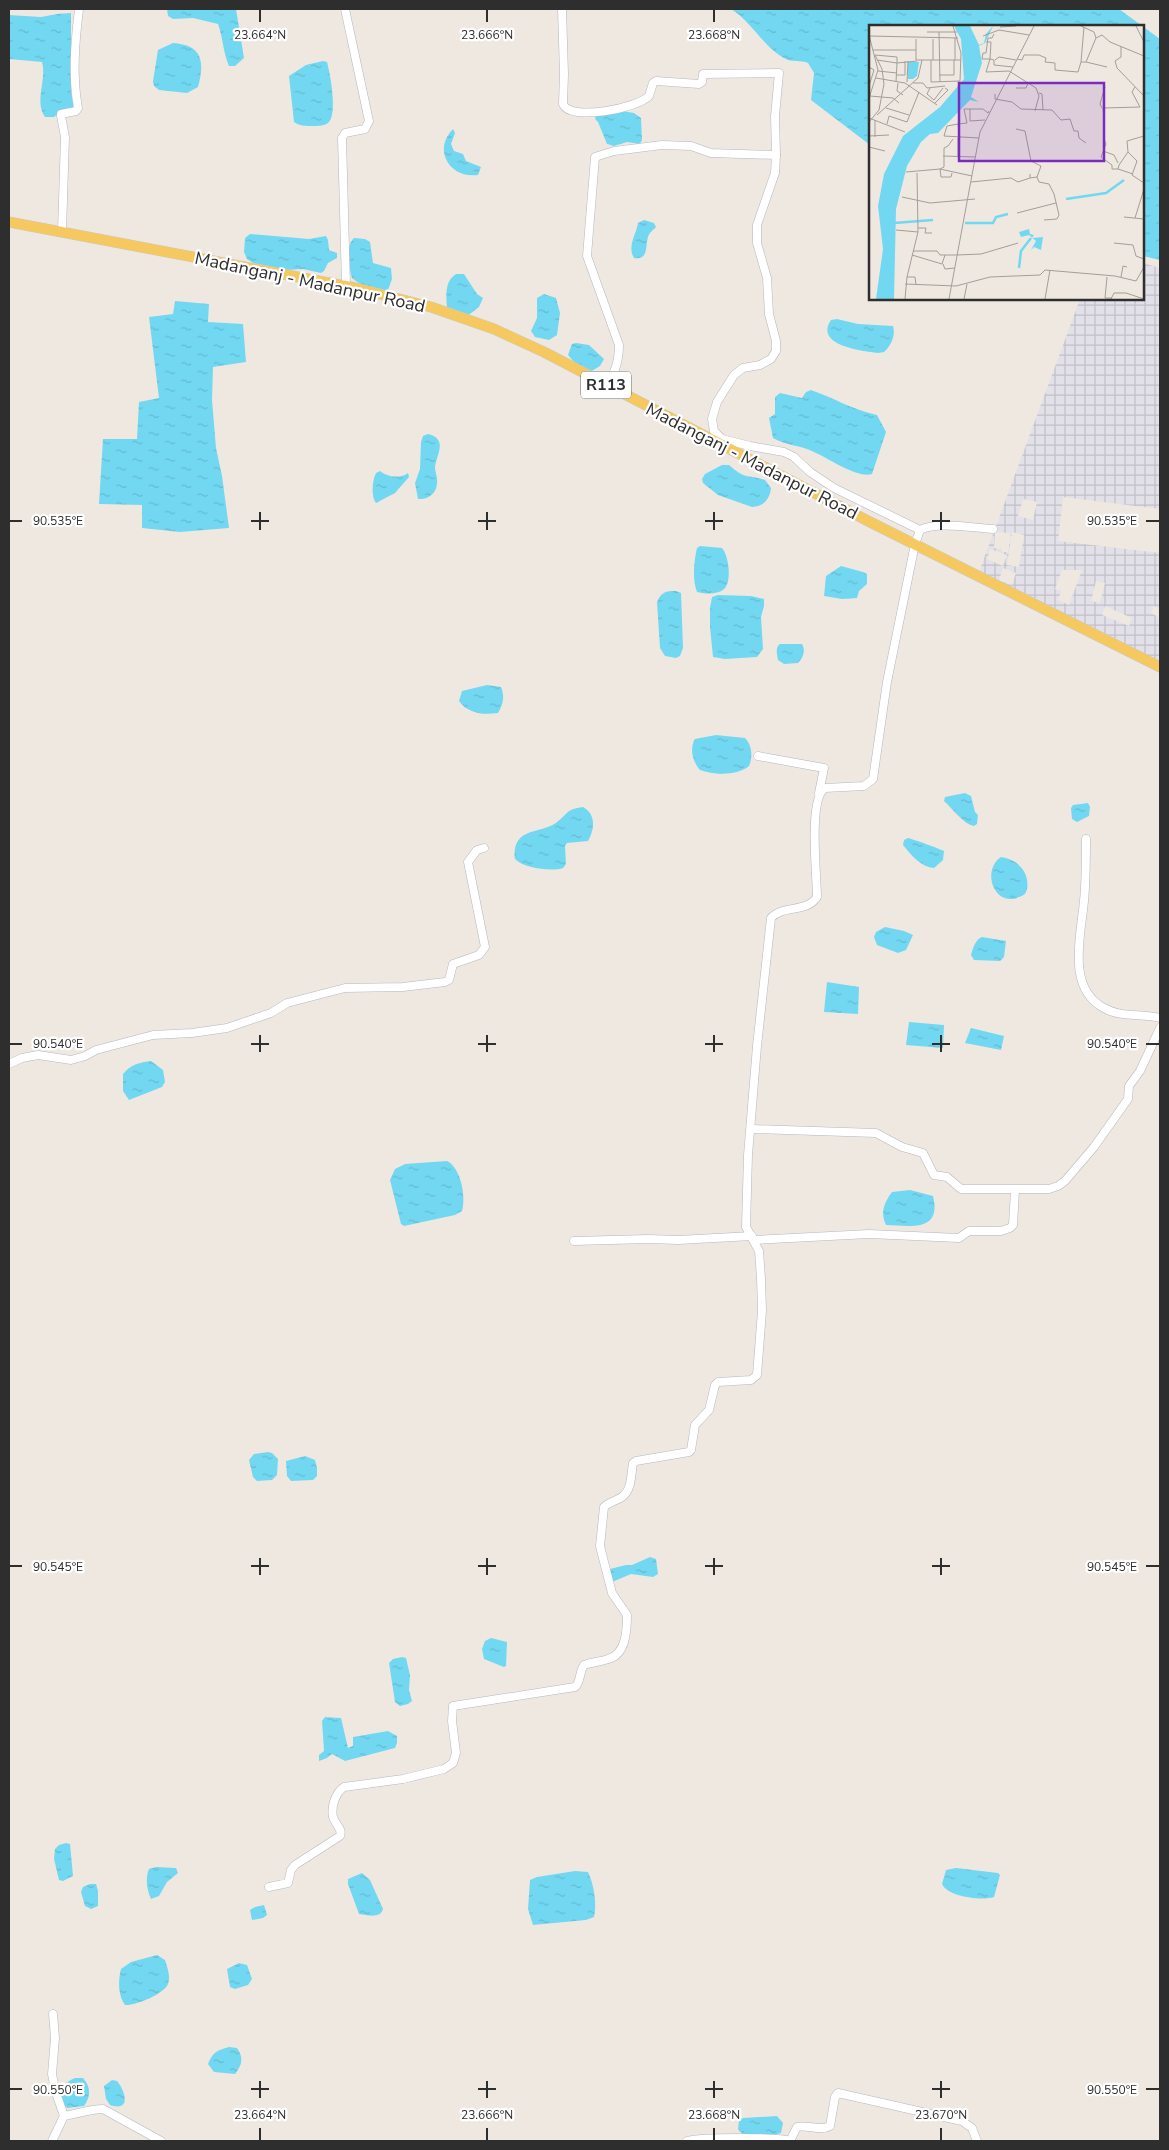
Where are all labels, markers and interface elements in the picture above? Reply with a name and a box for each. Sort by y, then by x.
inset map [869,25,1144,300]
text: 23.664°N [234,27,286,43]
text: 23.666°N [461,27,513,43]
text: 23.668°N [688,27,740,43]
street label: Madanganj - Madanpur Road [192,246,428,318]
road number: R113 [581,372,631,398]
street label: Madanganj - Madanpur Road [642,397,862,525]
text: 90.535°E [33,513,83,529]
text: 90.535°E [1087,513,1137,529]
text: 90.540°E [33,1036,83,1052]
text: 90.540°E [1087,1036,1137,1052]
text: 90.545°E [33,1559,83,1575]
text: 90.545°E [1087,1559,1137,1575]
text: 90.550°E [33,2082,83,2098]
text: 90.550°E [1087,2082,1137,2098]
text: 23.664°N [234,2107,286,2123]
text: 23.666°N [461,2107,513,2123]
text: 23.668°N [688,2107,740,2123]
text: 23.670°N [915,2107,967,2123]

